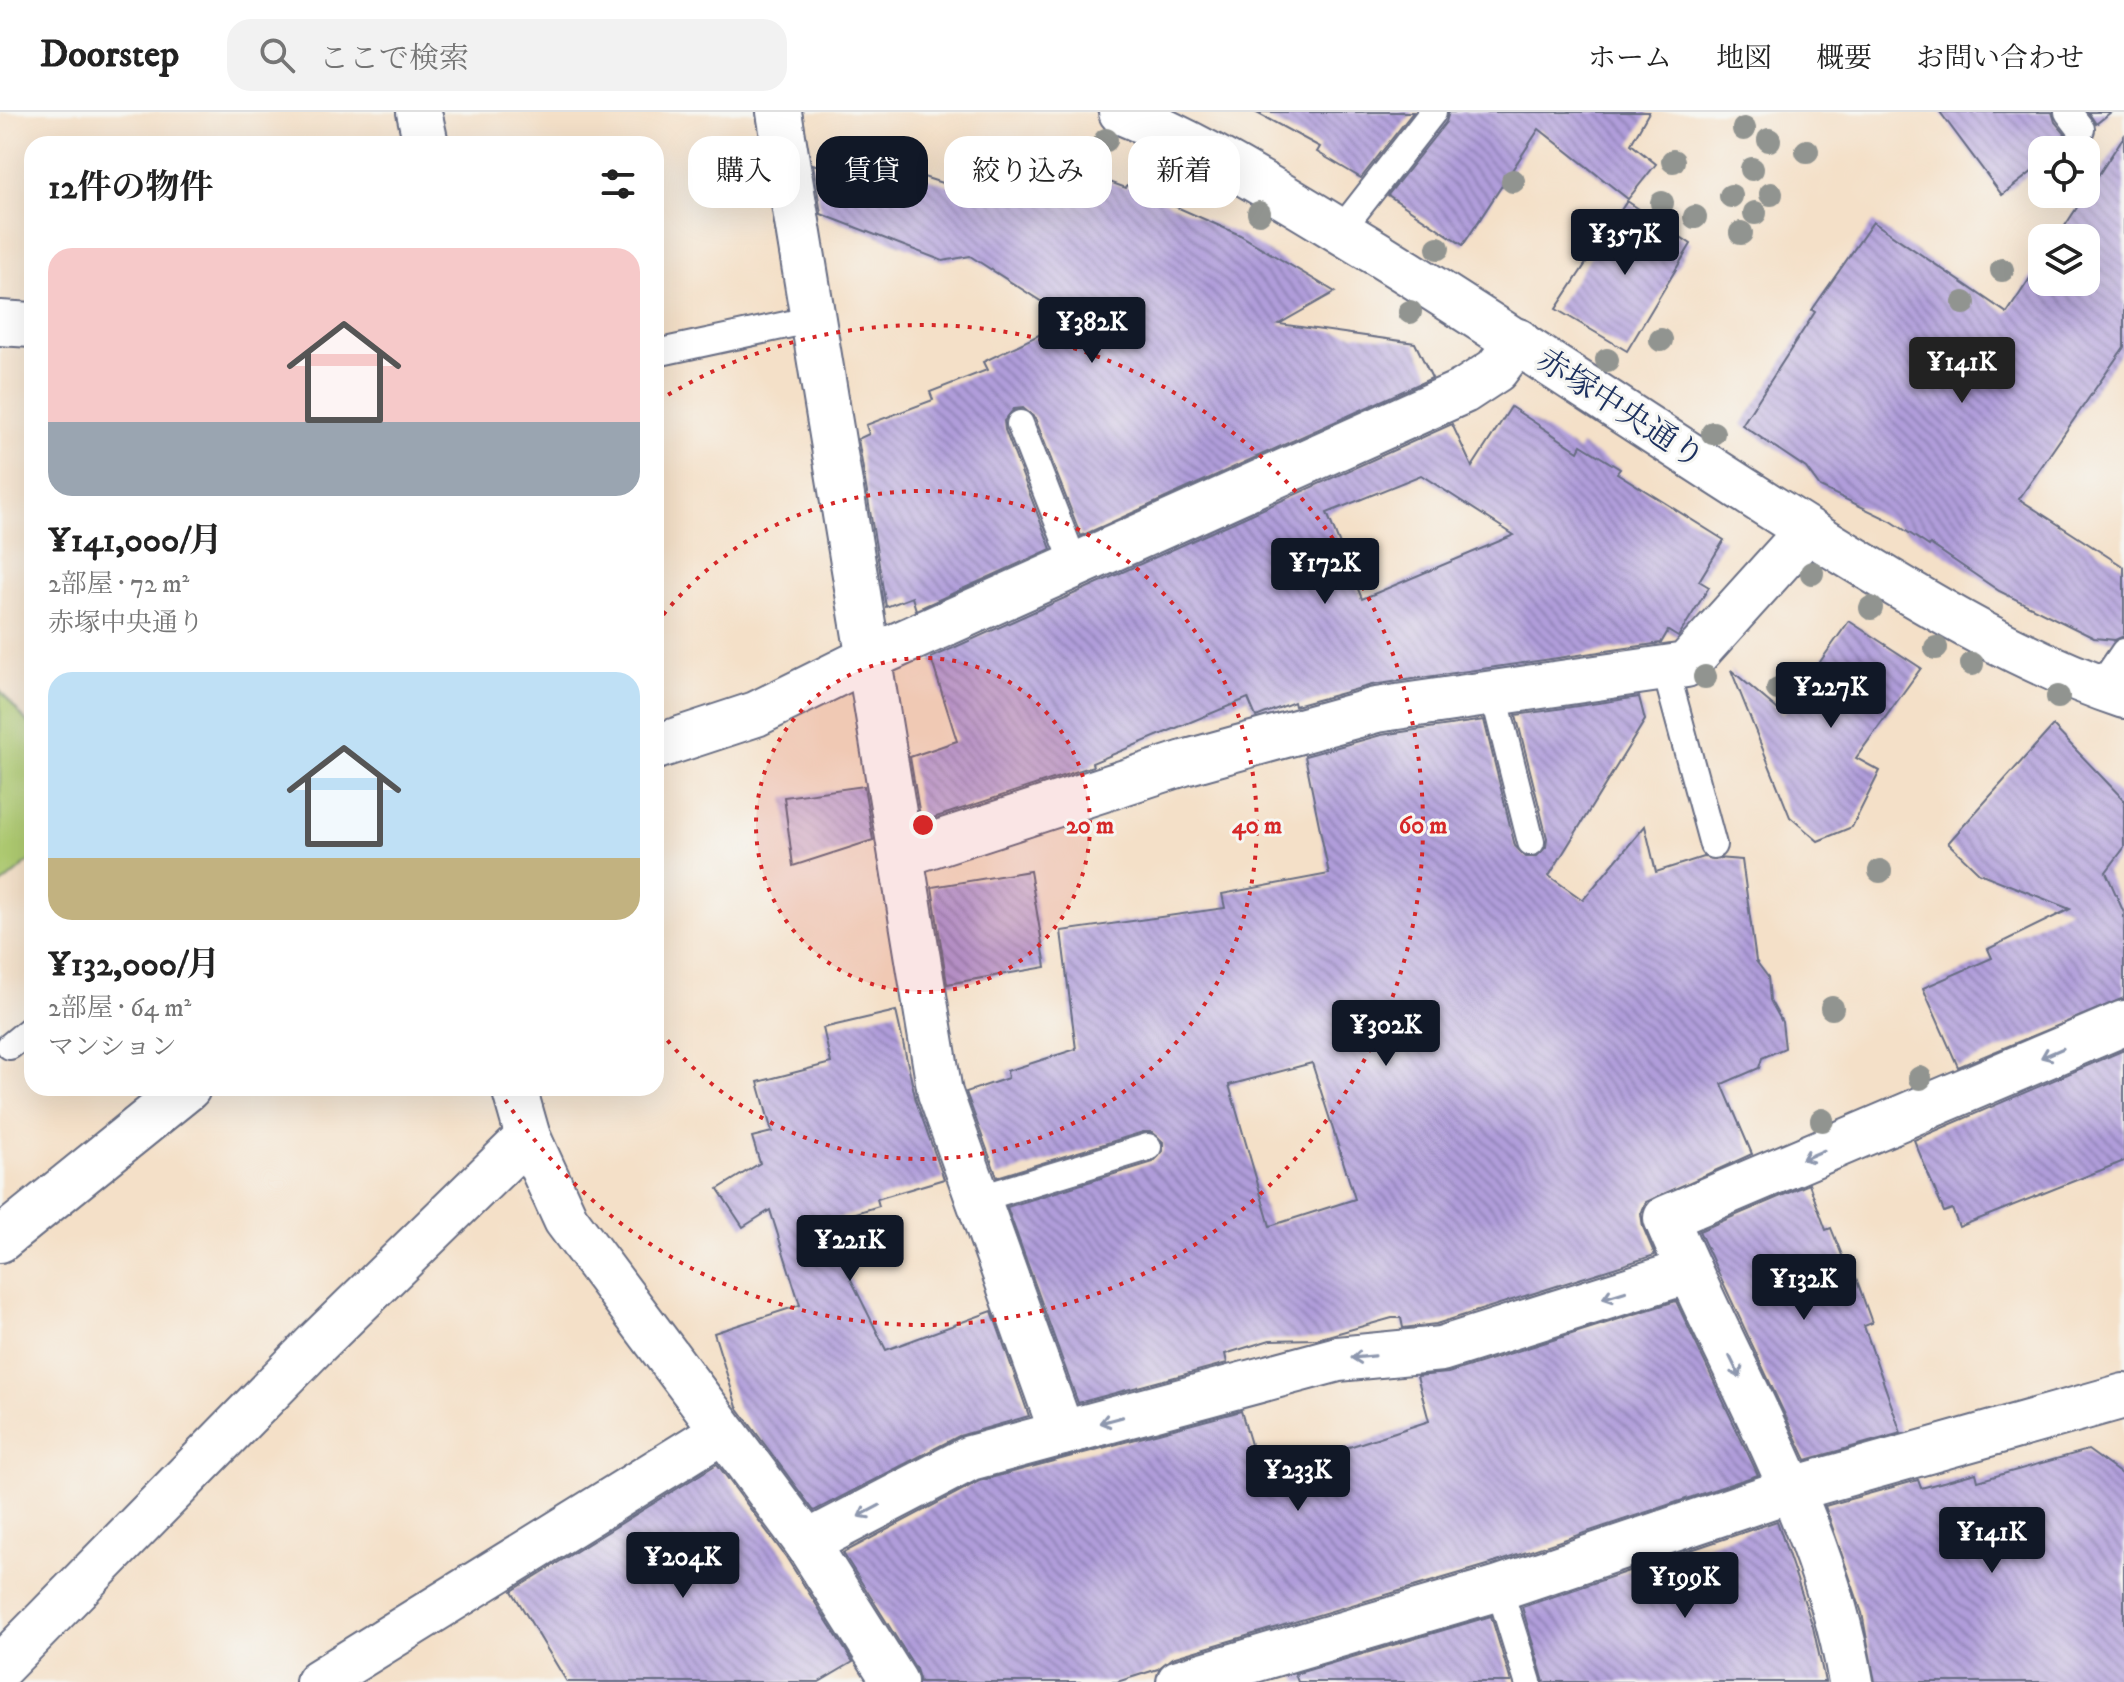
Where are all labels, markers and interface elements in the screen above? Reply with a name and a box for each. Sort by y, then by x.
search box [227,19,787,91]
text: Doorstep [40,31,179,79]
icon: search [255,33,299,77]
text: ここで検索 [319,41,469,78]
text: ホーム [1588,41,1672,76]
text: 地図 [1716,41,1772,76]
text: 概要 [1816,41,1872,76]
text: お問い合わせ [1916,41,2084,76]
chip: 購入 [688,136,800,208]
chip: 賃貸 [816,136,928,208]
chip: 絞り込み [944,136,1112,208]
chip: 新着 [1128,136,1240,208]
map controls [2028,136,2100,296]
button: locate [2028,136,2100,208]
icon: filters [596,162,640,206]
text: 12件の物件 [48,167,213,209]
pin: ¥357K [1569,209,1681,277]
text: ¥357K [1589,218,1661,251]
button: layers [2028,224,2100,296]
pin: ¥382K [1036,297,1148,365]
icon: home [272,300,416,444]
text: ¥382K [1056,306,1128,339]
pin: ¥141K [1906,337,2018,405]
street label: 赤塚中央通り [1528,341,1711,479]
text: ¥141K [1927,346,1997,379]
text: ¥141,000/月 [48,520,223,562]
pin: ¥172K [1269,538,1381,606]
text: ¥172K [1289,547,1361,580]
text: 2部屋 · 72 m² [48,568,189,601]
text: 赤塚中央通り [48,607,204,640]
pin: ¥227K [1775,662,1887,730]
text: ¥227K [1794,671,1868,704]
icon: home [272,724,416,868]
centre of rings [909,811,937,839]
text: 20 m [1066,811,1114,841]
text: 40 m [1232,811,1282,841]
text: 60 m [1399,811,1447,841]
text: ¥132,000/月 [48,944,220,986]
text: 2部屋 · 64 m² [48,992,191,1025]
pin: ¥302K [1330,1000,1442,1068]
text: ¥302K [1350,1009,1422,1042]
text: マンション [48,1031,177,1064]
one-way arrow [2040,1047,2065,1062]
one-way arrow [1801,1149,1826,1164]
pin: ¥221K [794,1215,906,1283]
text: ¥221K [815,1224,885,1257]
pin: ¥132K [1748,1254,1860,1322]
text: ¥132K [1770,1263,1838,1296]
one-way arrow [1602,1289,1627,1303]
one-way arrow [1350,1350,1377,1365]
one-way arrow [1728,1355,1743,1379]
one-way arrow [1099,1413,1124,1428]
pin: ¥233K [1242,1445,1354,1513]
text: ¥233K [1264,1454,1332,1487]
one-way arrow [858,1503,881,1519]
pin: ¥141K [1936,1507,2048,1575]
text: ¥141K [1957,1516,2027,1549]
pin: ¥204K [627,1532,739,1600]
text: ¥204K [644,1541,722,1574]
pin: ¥199K [1629,1552,1741,1620]
text: ¥199K [1649,1561,1721,1594]

